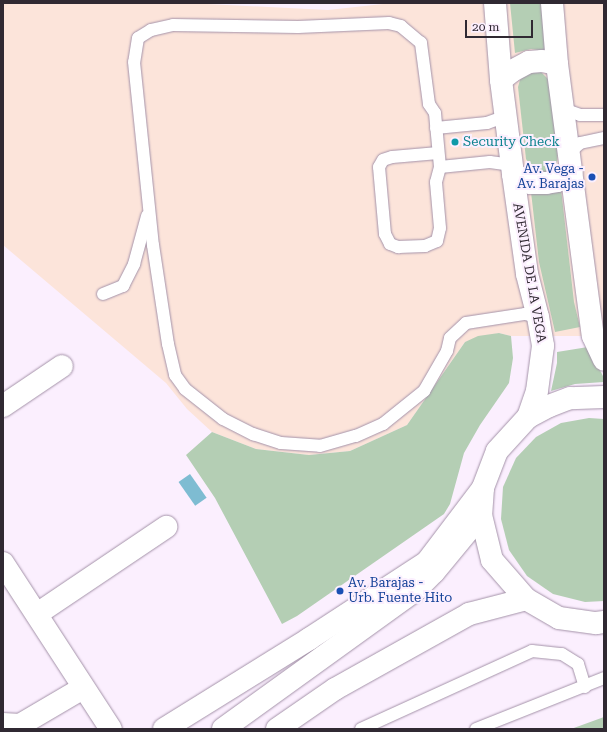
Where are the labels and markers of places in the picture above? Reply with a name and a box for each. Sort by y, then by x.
place label: Security Check [463,134,560,150]
marker: Security Check [450,137,460,147]
place label: Av. Vega - Av. Barajas [517,162,584,193]
marker: Av. Vega - Av. Barajas [587,172,597,182]
place label: Av. Barajas - Urb. Fuente Hito [348,576,452,607]
marker: Av. Barajas - Urb. Fuente Hito [335,586,345,596]

